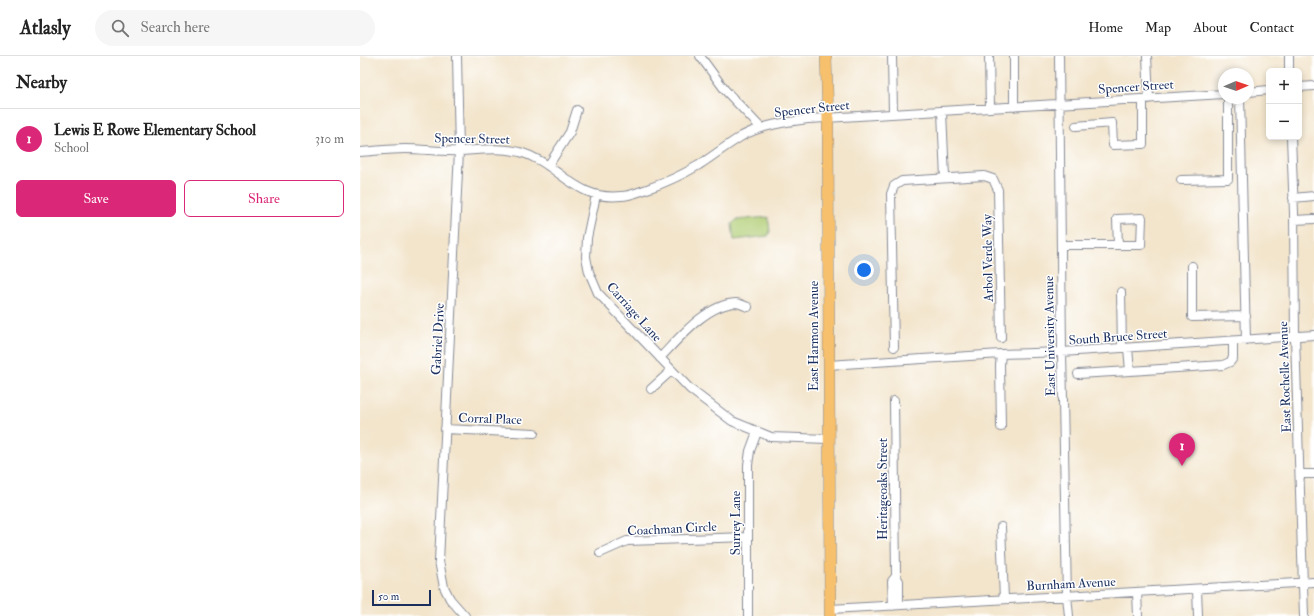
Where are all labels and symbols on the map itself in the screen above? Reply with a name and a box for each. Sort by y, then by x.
north arrow [1218,68,1254,104]
street label: Spencer Street [1098,76,1174,99]
street label: Spencer Street [774,97,850,122]
street label: Spencer Street [434,130,510,149]
street label: Arbol Verde Way [979,214,998,303]
your location [854,260,874,280]
street label: East University Avenue [1041,275,1060,396]
street label: Carriage Lane [603,279,665,346]
street label: East Harmon Avenue [806,280,822,391]
street label: Gabriel Drive [428,302,448,375]
street label: East Rochelle Avenue [1275,320,1295,433]
street label: South Bruce Street [1068,326,1168,348]
street label: Corral Place [458,410,523,428]
pin: 1 [1169,433,1195,466]
street label: Heritageoaks Street [875,438,891,540]
street label: Surrey Lane [728,490,745,555]
street label: Coachman Circle [627,519,718,539]
street label: Burnham Avenue [1026,574,1117,594]
scale bar [372,588,431,607]

